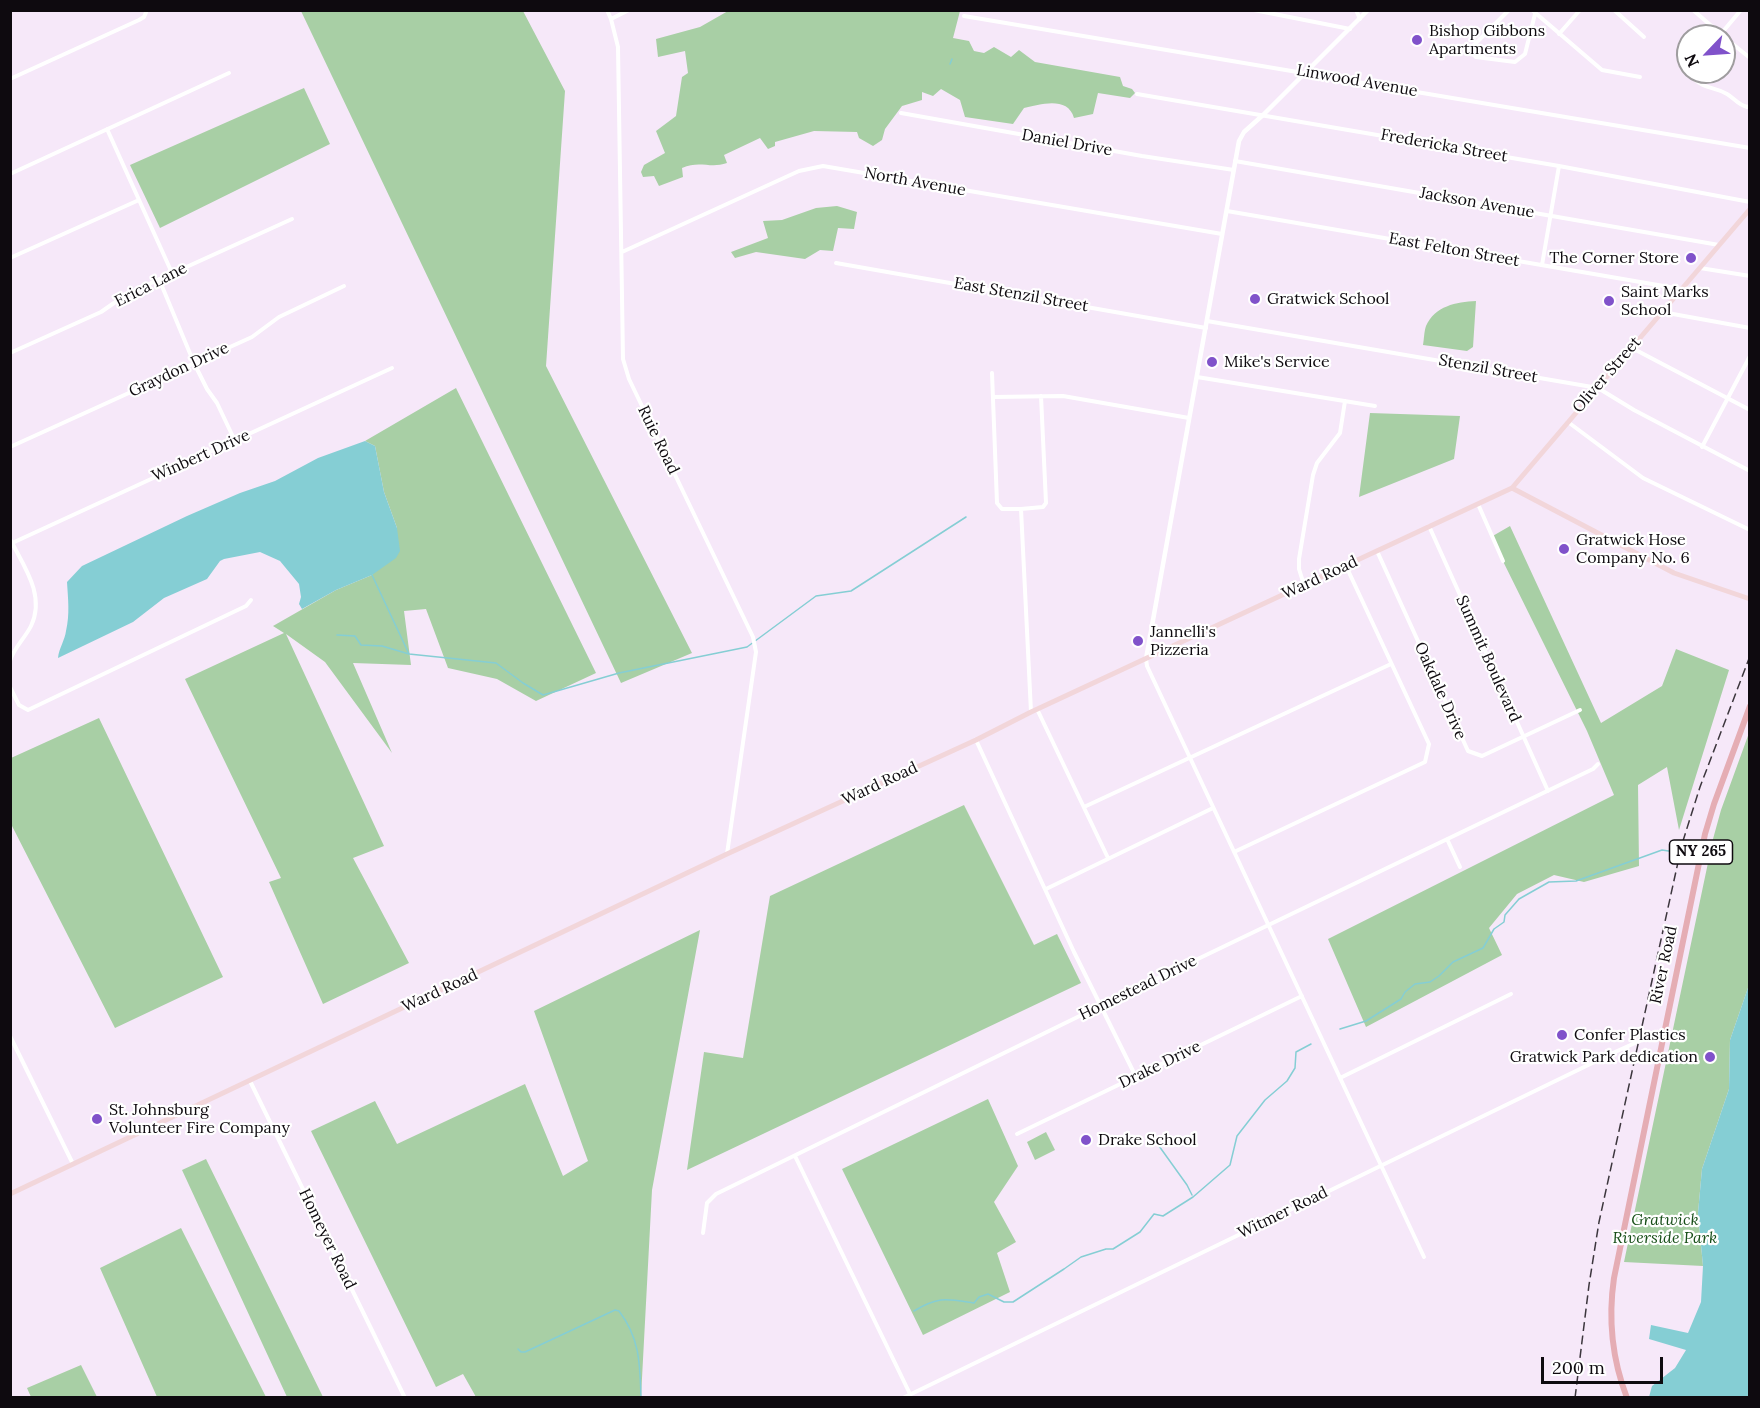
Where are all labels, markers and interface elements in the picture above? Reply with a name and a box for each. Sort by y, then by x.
place label: Bishop Gibbons Apartments [1429,21,1545,59]
north arrow [1676,24,1736,84]
marker: Bishop Gibbons Apartments [1410,33,1424,47]
text: N [1680,51,1703,71]
street label: Linwood Avenue [1295,61,1419,101]
street label: Fredericka Street [1379,125,1509,167]
street label: Daniel Drive [1020,126,1114,160]
street label: North Avenue [863,164,967,200]
street label: Jackson Avenue [1418,183,1536,223]
street label: East Felton Street [1387,229,1521,271]
place label: The Corner Store [1549,248,1679,268]
marker: The Corner Store [1684,251,1698,265]
street label: Erica Lane [112,259,190,311]
street label: East Stenzil Street [952,274,1090,316]
place label: Saint Marks School [1621,282,1709,320]
place label: Gratwick School [1267,289,1389,309]
marker: Gratwick School [1248,292,1262,306]
marker: Saint Marks School [1602,294,1616,308]
street label: Oliver Street [1569,333,1645,417]
street label: Graydon Drive [126,338,232,402]
street label: Stenzil Street [1437,351,1539,387]
place label: Mike's Service [1224,352,1330,372]
marker: Mike's Service [1205,355,1219,369]
street label: Ruie Road [633,402,683,478]
street label: Winbert Drive [149,426,253,486]
place label: Gratwick Hose Company No. 6 [1576,530,1690,568]
marker: Gratwick Hose Company No. 6 [1557,542,1571,556]
street label: Ward Road [1279,552,1361,604]
street label: Summit Boulevard [1451,593,1525,725]
place label: Jannelli's Pizzeria [1150,622,1216,660]
marker: Jannelli's Pizzeria [1131,634,1145,648]
street label: Oakdale Drive [1410,639,1470,743]
street label: Ward Road [839,758,921,810]
road number: NY 265 [1670,840,1732,864]
street label: River Road [1646,924,1682,1006]
street label: Homestead Drive [1076,951,1200,1025]
street label: Ward Road [399,965,481,1017]
place label: Confer Plastics [1574,1025,1686,1045]
marker: Confer Plastics [1555,1028,1569,1042]
street label: Drake Drive [1116,1037,1204,1093]
place label: Gratwick Park dedication [1510,1047,1698,1067]
marker: Gratwick Park dedication [1703,1050,1717,1064]
place label: St. Johnsburg Volunteer Fire Company [109,1100,290,1138]
marker: St. Johnsburg Volunteer Fire Company [90,1112,104,1126]
place label: Drake School [1098,1130,1197,1150]
marker: Drake School [1079,1133,1093,1147]
street label: Witmer Road [1235,1183,1331,1243]
street label: Homeyer Road [294,1186,360,1292]
park label: Gratwick Riverside Park [1613,1210,1717,1248]
scale bar [1544,1345,1666,1383]
text: 200 m [1552,1356,1605,1379]

